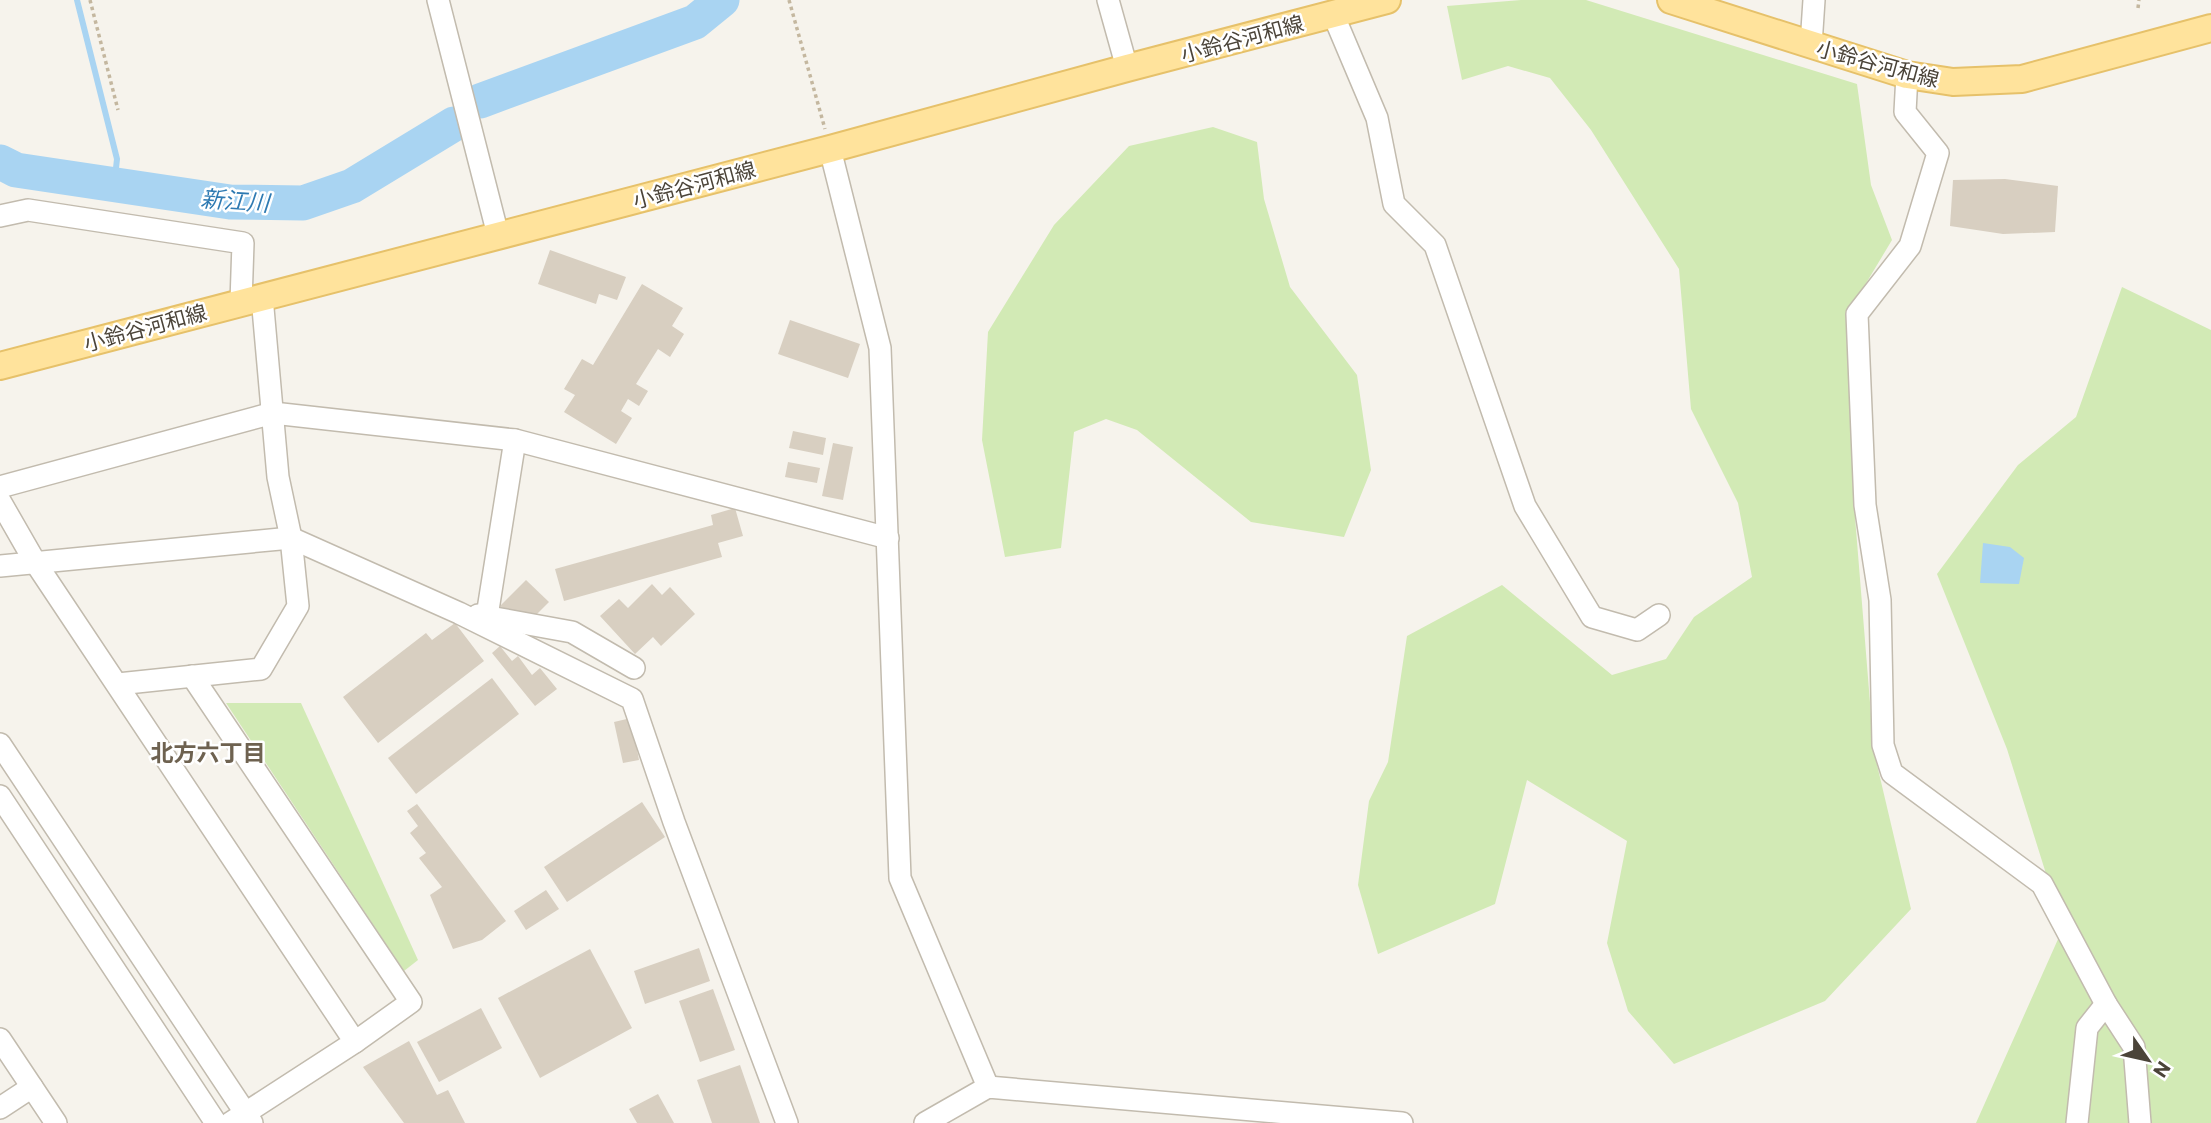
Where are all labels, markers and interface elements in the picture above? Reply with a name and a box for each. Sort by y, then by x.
street label: 小鈴谷河和線 [1178,10,1306,66]
street label: 小鈴谷河和線 [1814,35,1942,91]
street label: 小鈴谷河和線 [630,156,758,212]
water label: 新江川 [200,184,273,217]
street label: 小鈴谷河和線 [81,299,209,355]
district label: 北方六丁目 [151,738,266,766]
north arrow [2113,1025,2183,1095]
text: N [2149,1057,2176,1082]

